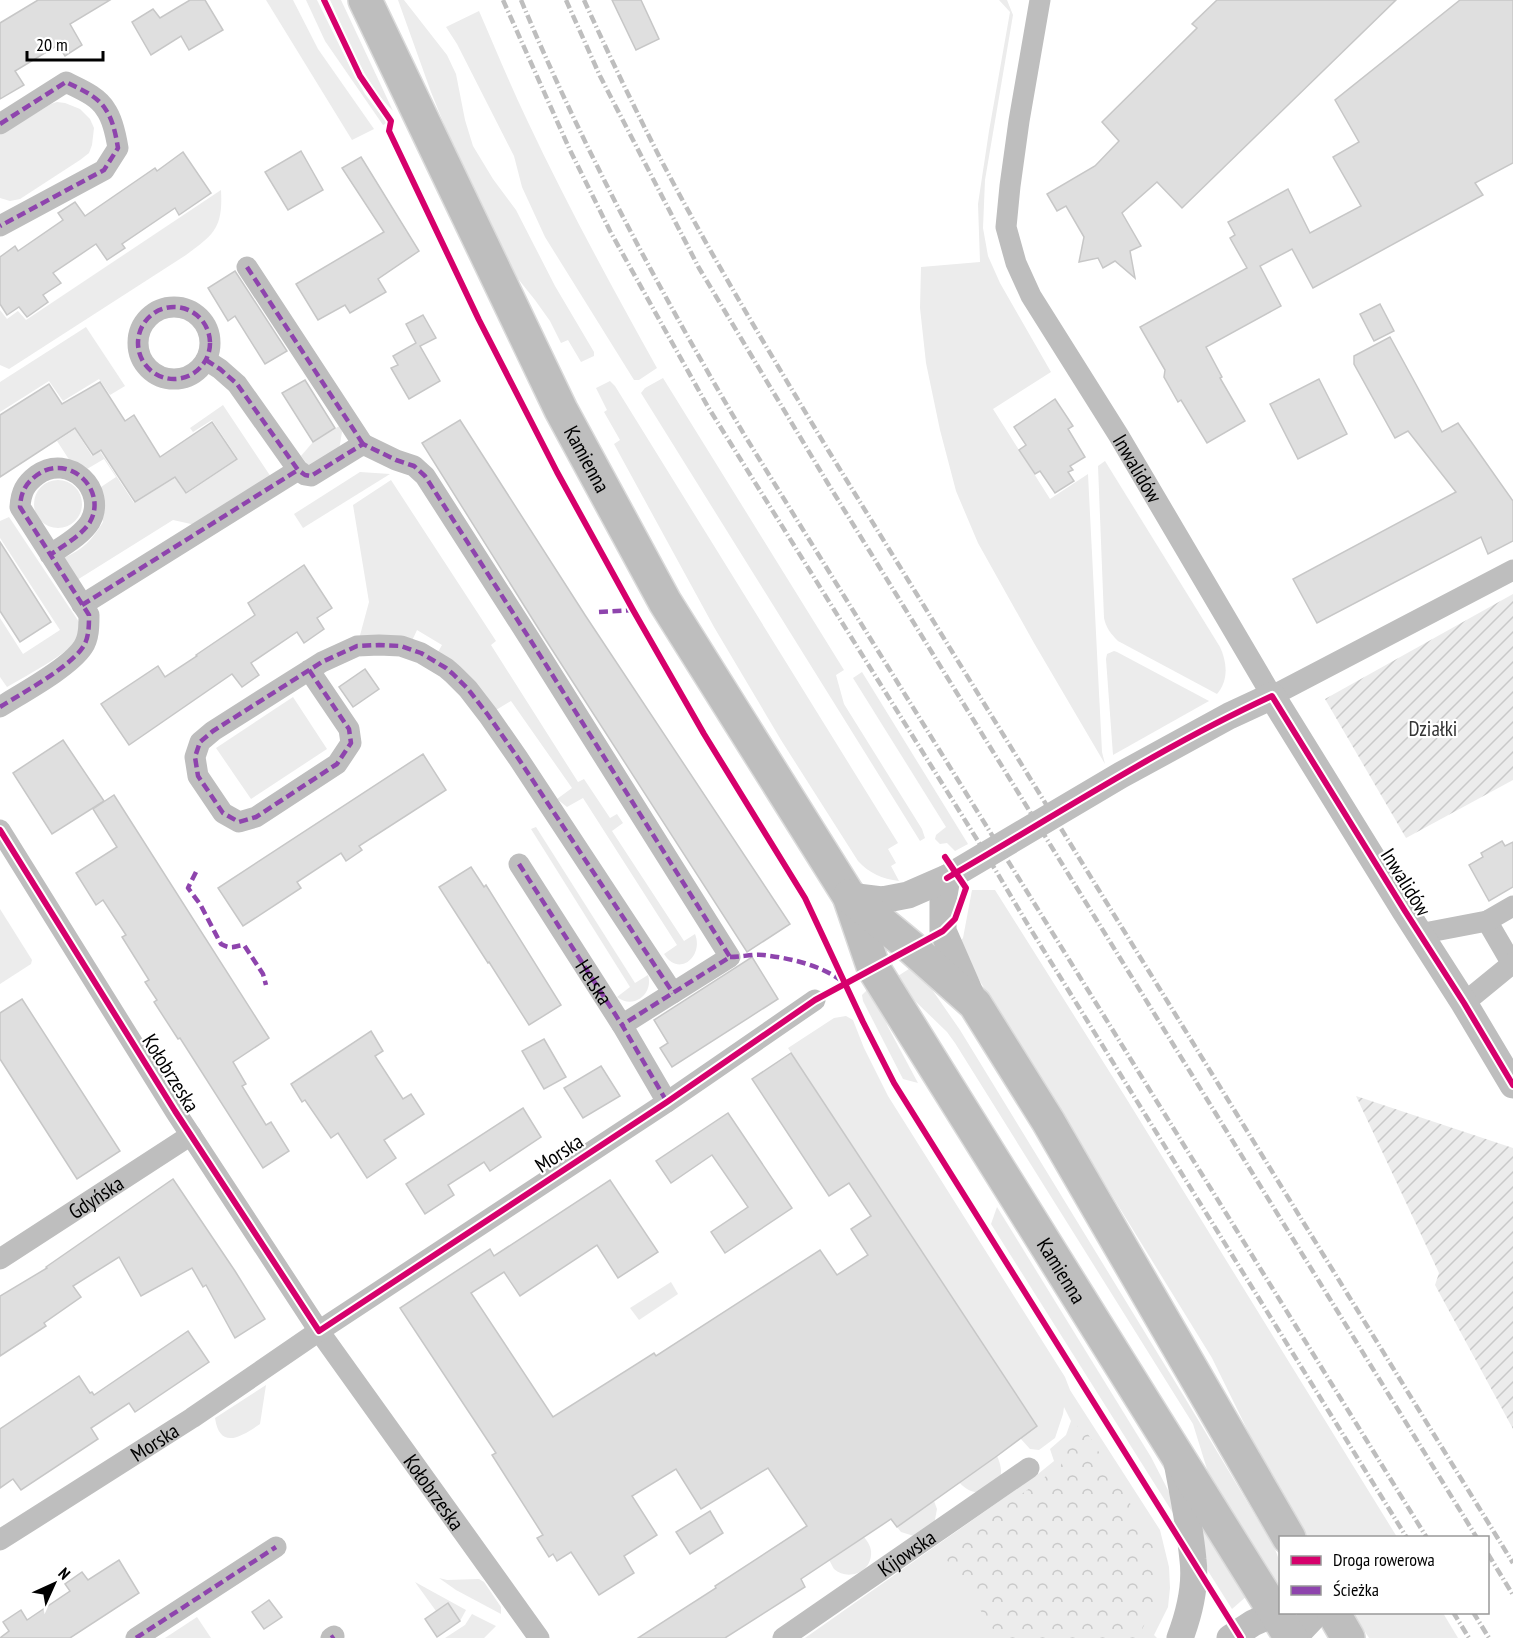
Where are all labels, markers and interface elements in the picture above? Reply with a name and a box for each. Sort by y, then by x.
scale bar [27,24,104,62]
text: 20 m [36,33,68,56]
street label: Kamienna [558,421,617,497]
street label: Inwalidów [1107,429,1169,508]
park label: Działki [1409,715,1457,742]
street label: Inwalidów [1375,843,1438,921]
street label: Helska [570,954,619,1010]
street label: Kołobrzeska [136,1029,206,1117]
street label: Morska [530,1128,588,1178]
street label: Gdyńska [63,1169,128,1225]
street label: Kamienna [1031,1233,1092,1308]
street label: Morska [125,1417,184,1467]
street label: Kołobrzeska [398,1449,471,1535]
street label: Kijowska [872,1523,941,1582]
legend [1279,1536,1489,1614]
text: Droga rowerowa [1333,1548,1435,1571]
north arrow [24,1554,84,1614]
text: N [54,1563,75,1584]
text: Ścieżka [1333,1578,1379,1601]

